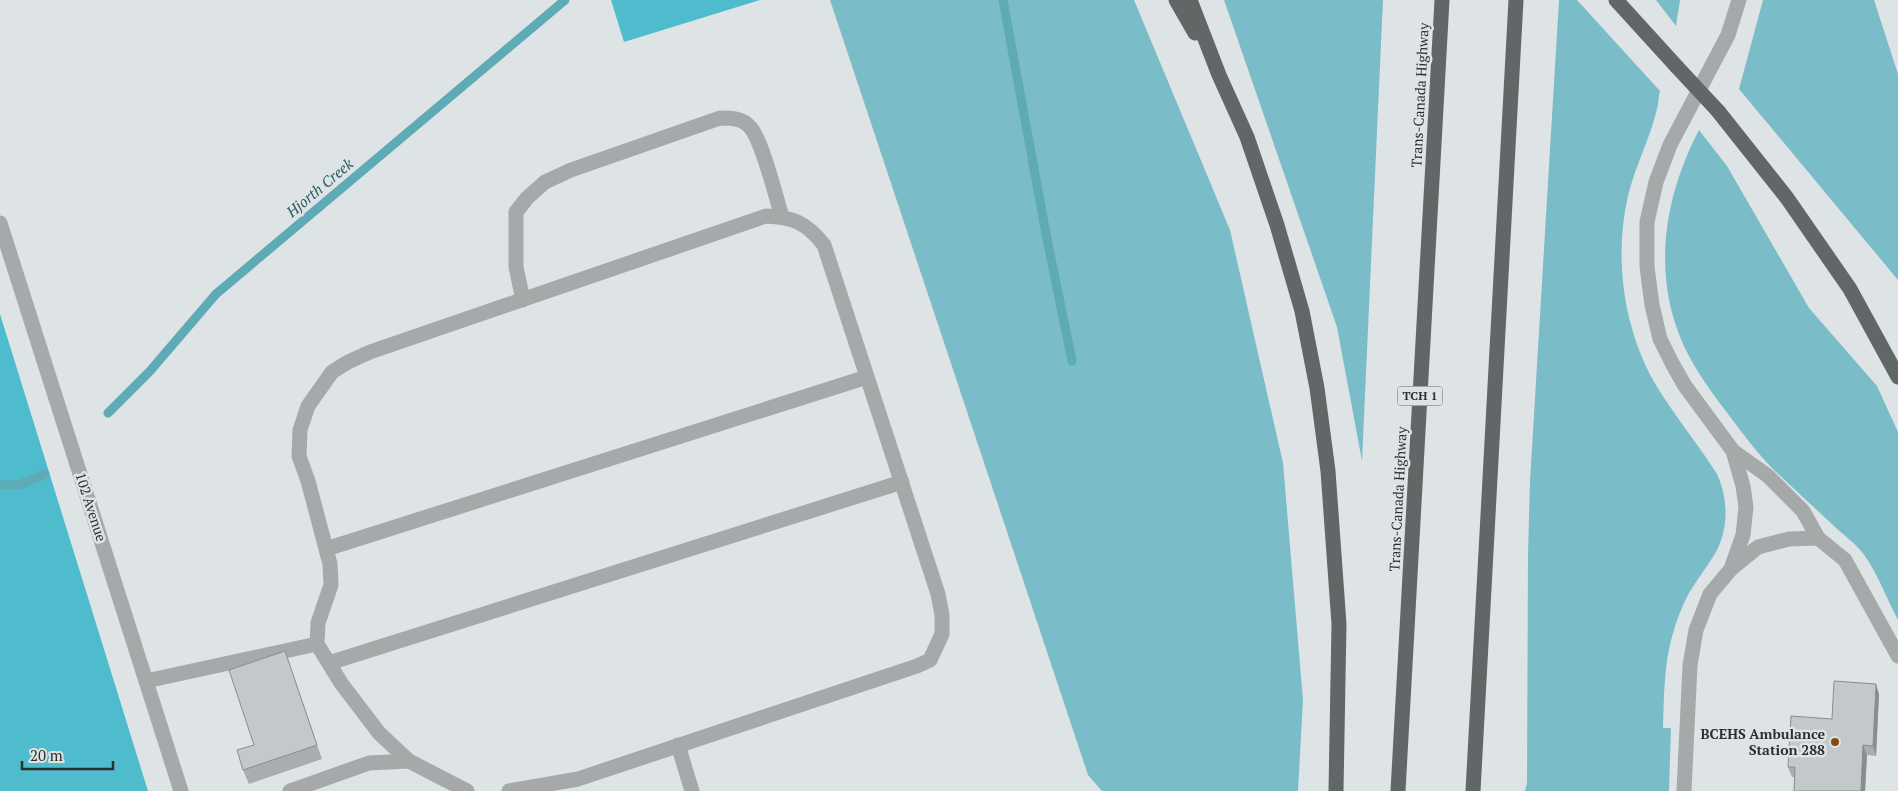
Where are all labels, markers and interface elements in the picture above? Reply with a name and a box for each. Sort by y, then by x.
street label: Trans-Canada Highway [1406,21,1433,168]
water label: Hjorth Creek [281,153,358,222]
road number: TCH 1 [1398,386,1442,406]
street label: Trans-Canada Highway [1384,425,1411,572]
street label: 102 Avenue [71,470,112,544]
place label: BCEHS Ambulance Station 288 [1700,724,1825,759]
marker: BCEHS Ambulance Station 288 [1829,736,1841,748]
scale bar [22,738,114,770]
text: 20 m [30,745,63,765]

